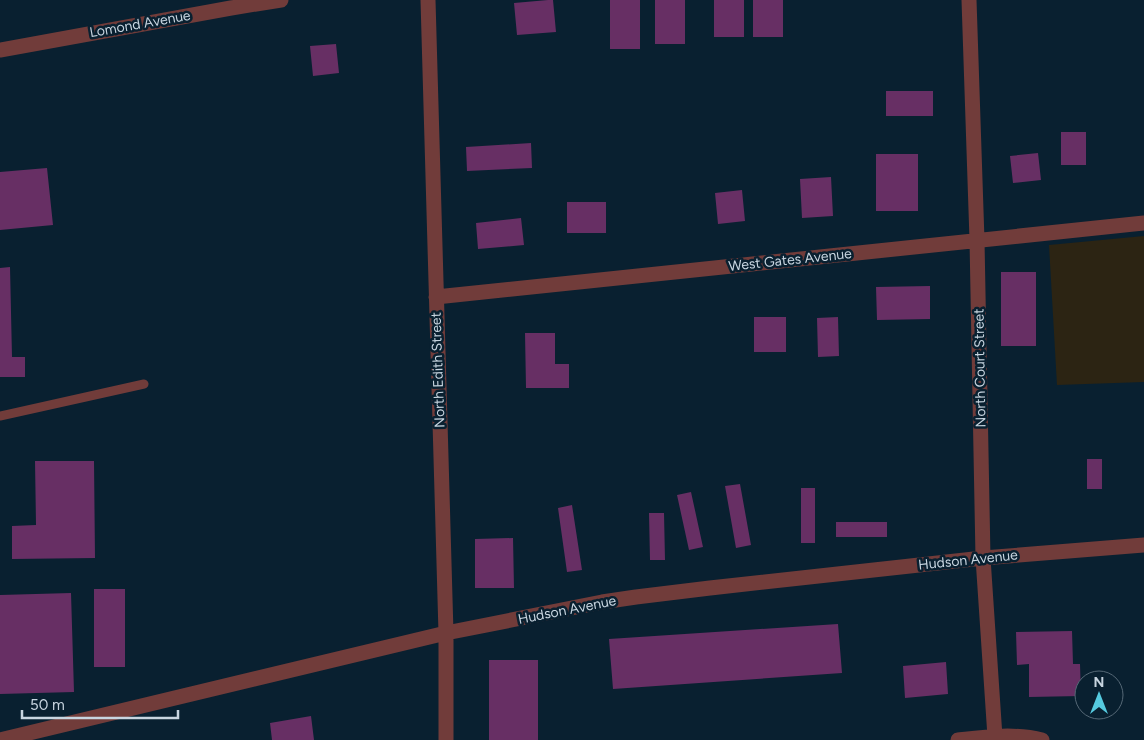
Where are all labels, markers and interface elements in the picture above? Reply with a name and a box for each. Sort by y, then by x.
street label: Lomond Avenue [88,7,192,41]
street label: West Gates Avenue [728,245,853,275]
street label: North Court Street [970,308,990,428]
street label: North Edith Street [427,312,449,428]
street label: Hudson Avenue [917,546,1019,574]
street label: Hudson Avenue [516,592,618,628]
north arrow [1074,670,1124,720]
text: N [1094,674,1104,691]
scale bar [22,688,179,720]
text: 50 m [30,696,65,714]

